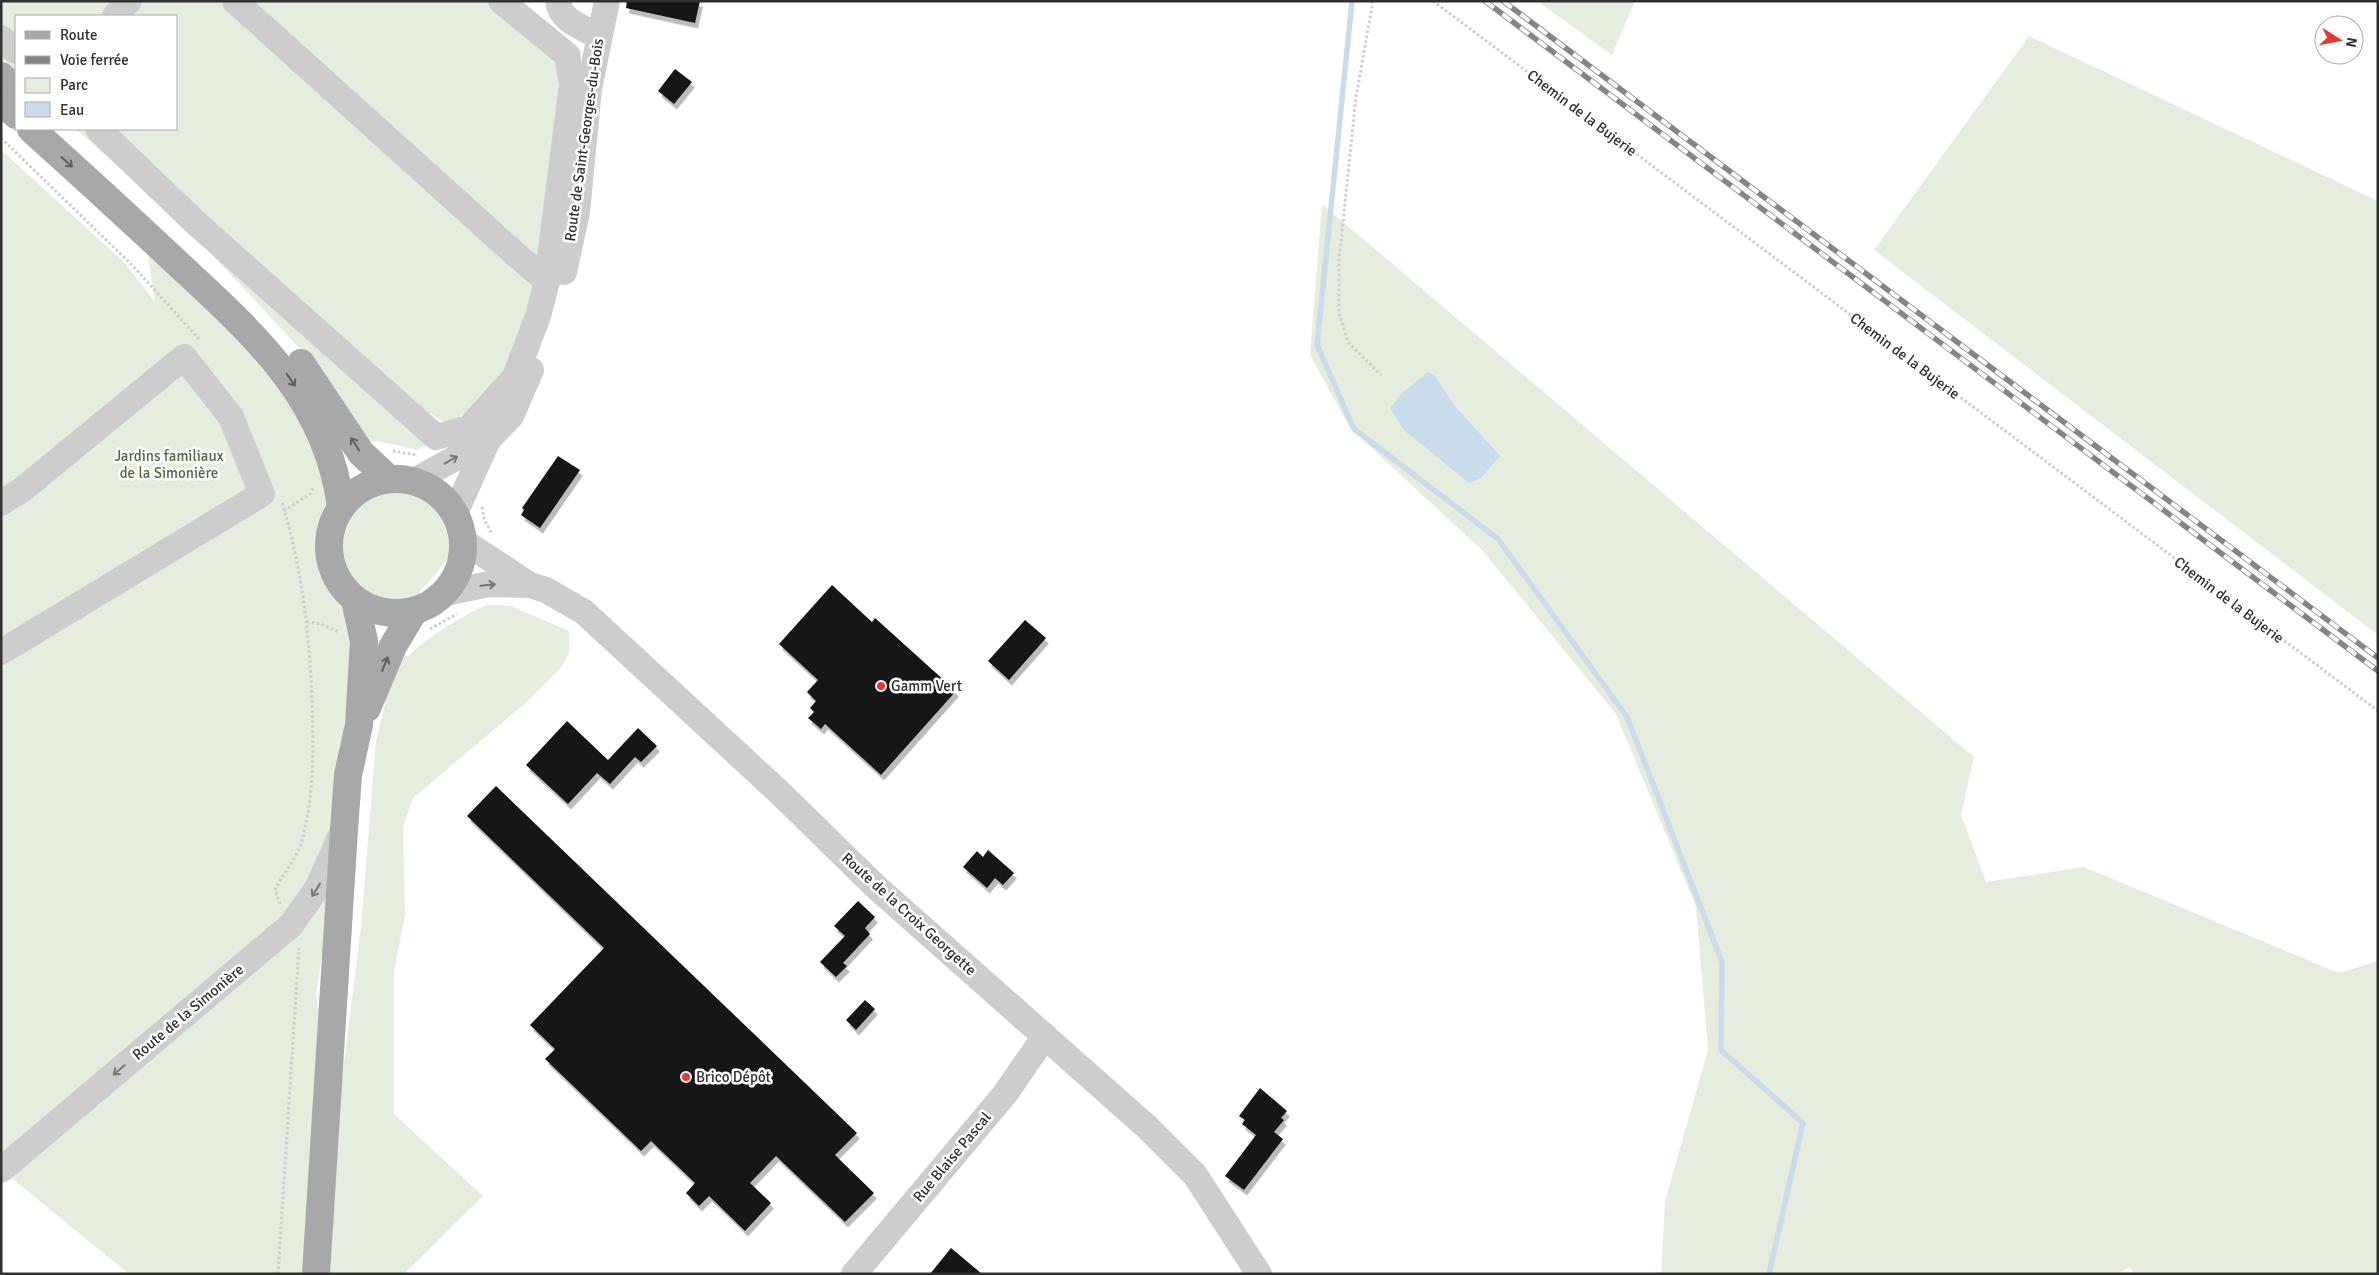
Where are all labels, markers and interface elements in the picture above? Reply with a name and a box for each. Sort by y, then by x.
legend [15,15,178,130]
north arrow [2314,15,2364,65]
text: Route [60,26,97,44]
text: N [2342,36,2361,49]
street label: Route de Saint-Georges-du-Bois [561,37,607,243]
text: Voie ferrée [60,51,129,69]
street label: Chemin de la Bujerie [1524,66,1640,160]
text: Parc [60,76,88,94]
text: Eau [60,101,84,119]
one-way arrow [61,156,74,168]
street label: Chemin de la Bujerie [1847,309,1963,403]
one-way arrow [286,373,296,387]
one-way arrow [350,438,360,452]
park label: Jardins familiaux de la Simonière [114,447,224,482]
one-way arrow [443,454,457,464]
street label: Chemin de la Bujerie [2171,553,2287,647]
one-way arrow [479,580,495,590]
one-way arrow [381,657,391,672]
place label: Gamm Vert [891,677,962,695]
marker: Gamm Vert [875,680,887,692]
street label: Route de la Croix Georgette [838,849,980,979]
one-way arrow [310,883,321,897]
street label: Route de la Simonière [129,960,247,1064]
one-way arrow [113,1064,126,1076]
place label: Brico Dépôt [696,1068,771,1086]
marker: Brico Dépôt [680,1071,692,1083]
street label: Rue Blaise Pascal [909,1108,995,1206]

